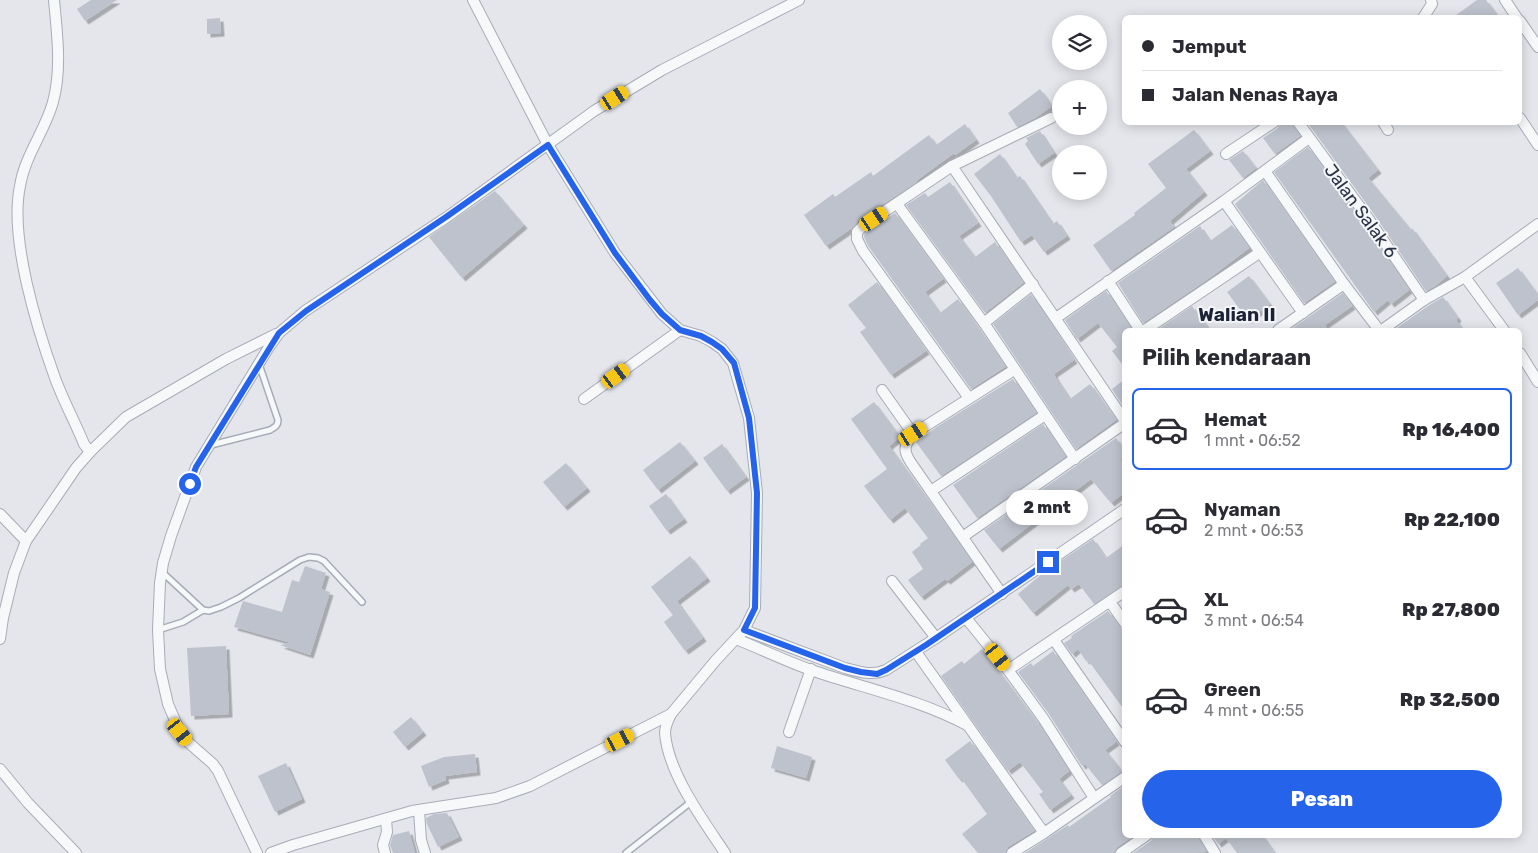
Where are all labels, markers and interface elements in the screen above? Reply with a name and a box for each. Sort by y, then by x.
map controls [1052,15,1107,200]
button: layers [1052,15,1107,70]
text: Jemput [1172,35,1246,58]
button: + [1052,80,1107,135]
text: Jalan Nenas Raya [1172,83,1338,106]
car [598,84,631,112]
button: − [1052,145,1107,200]
street label: Jalan Salak 6 [1320,160,1403,262]
car [857,204,890,234]
district label: Walian II [1198,303,1276,326]
text: Pilih kendaraan [1142,344,1311,371]
car [599,361,632,391]
icon: car [1144,407,1189,452]
text: Hemat [1204,408,1267,431]
text: Rp 16,400 [1402,418,1500,441]
car [896,420,929,448]
text: 1 mnt · 06:52 [1204,431,1301,450]
route start [179,473,201,495]
callout: 2 mnt [1007,490,1089,524]
icon: car [1144,497,1189,542]
text: 2 mnt [1023,498,1071,517]
text: Nyaman [1204,498,1281,521]
text: Rp 22,100 [1404,508,1500,531]
text: 2 mnt · 06:53 [1204,521,1304,540]
route end [1037,551,1059,573]
icon: car [1144,587,1189,632]
text: XL [1204,588,1228,611]
text: Rp 27,800 [1402,598,1500,621]
text: 3 mnt · 06:54 [1204,611,1304,630]
car [982,641,1013,673]
icon: car [1144,677,1189,722]
text: Green [1204,678,1261,701]
text: Rp 32,500 [1400,688,1500,711]
text: 4 mnt · 06:55 [1204,701,1304,720]
car [164,716,195,748]
car [603,727,636,753]
button: Pesan [1142,770,1502,828]

